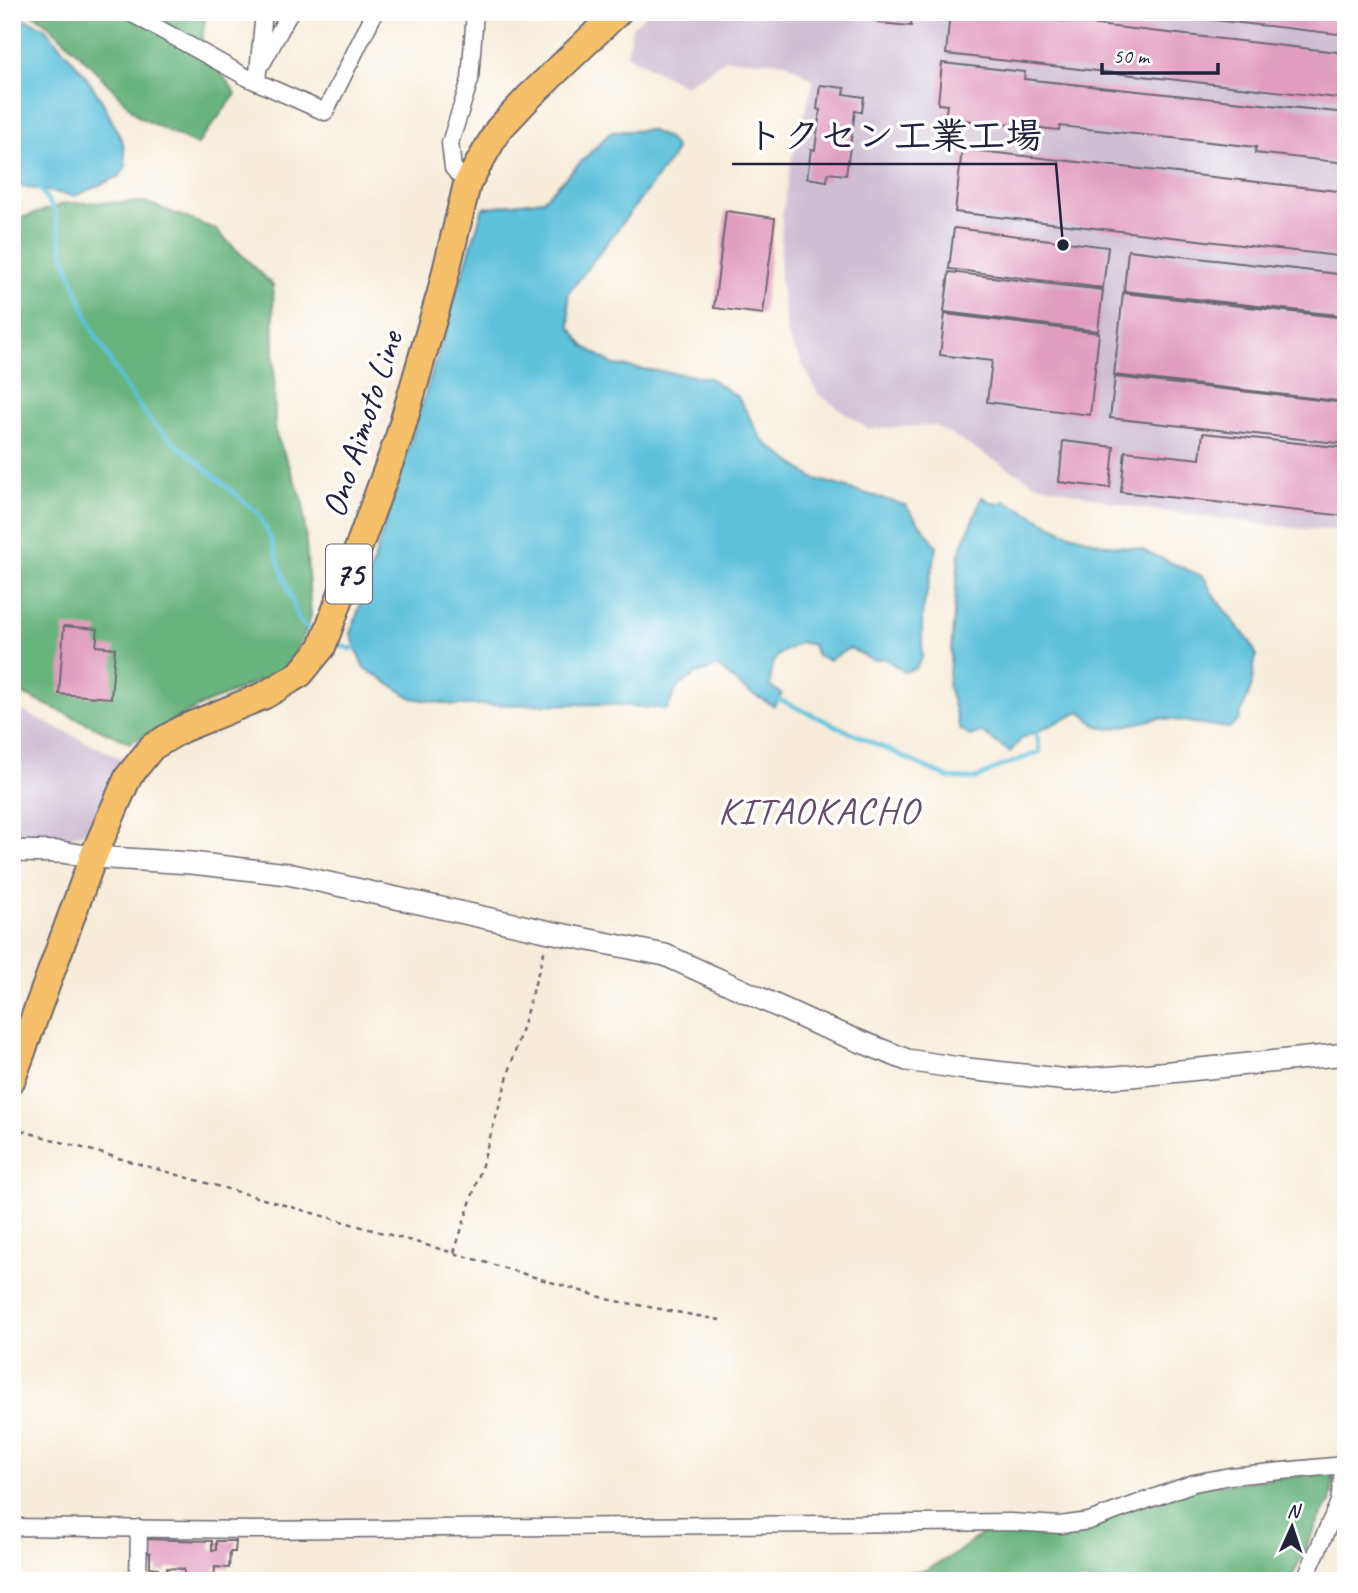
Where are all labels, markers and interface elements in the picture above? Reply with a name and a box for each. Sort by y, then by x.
scale bar [1102,32,1218,76]
text: 50 m [1113,43,1151,69]
callout: トクセン工業工場 [732,106,1056,164]
text: トクセン工業工場 [746,112,1042,159]
street label: Ono Aimoto Line [311,323,414,523]
road number: 75 [326,544,372,604]
district label: KITAOKACHO [718,787,922,834]
north arrow [1256,1492,1326,1562]
text: N [1286,1499,1303,1523]

